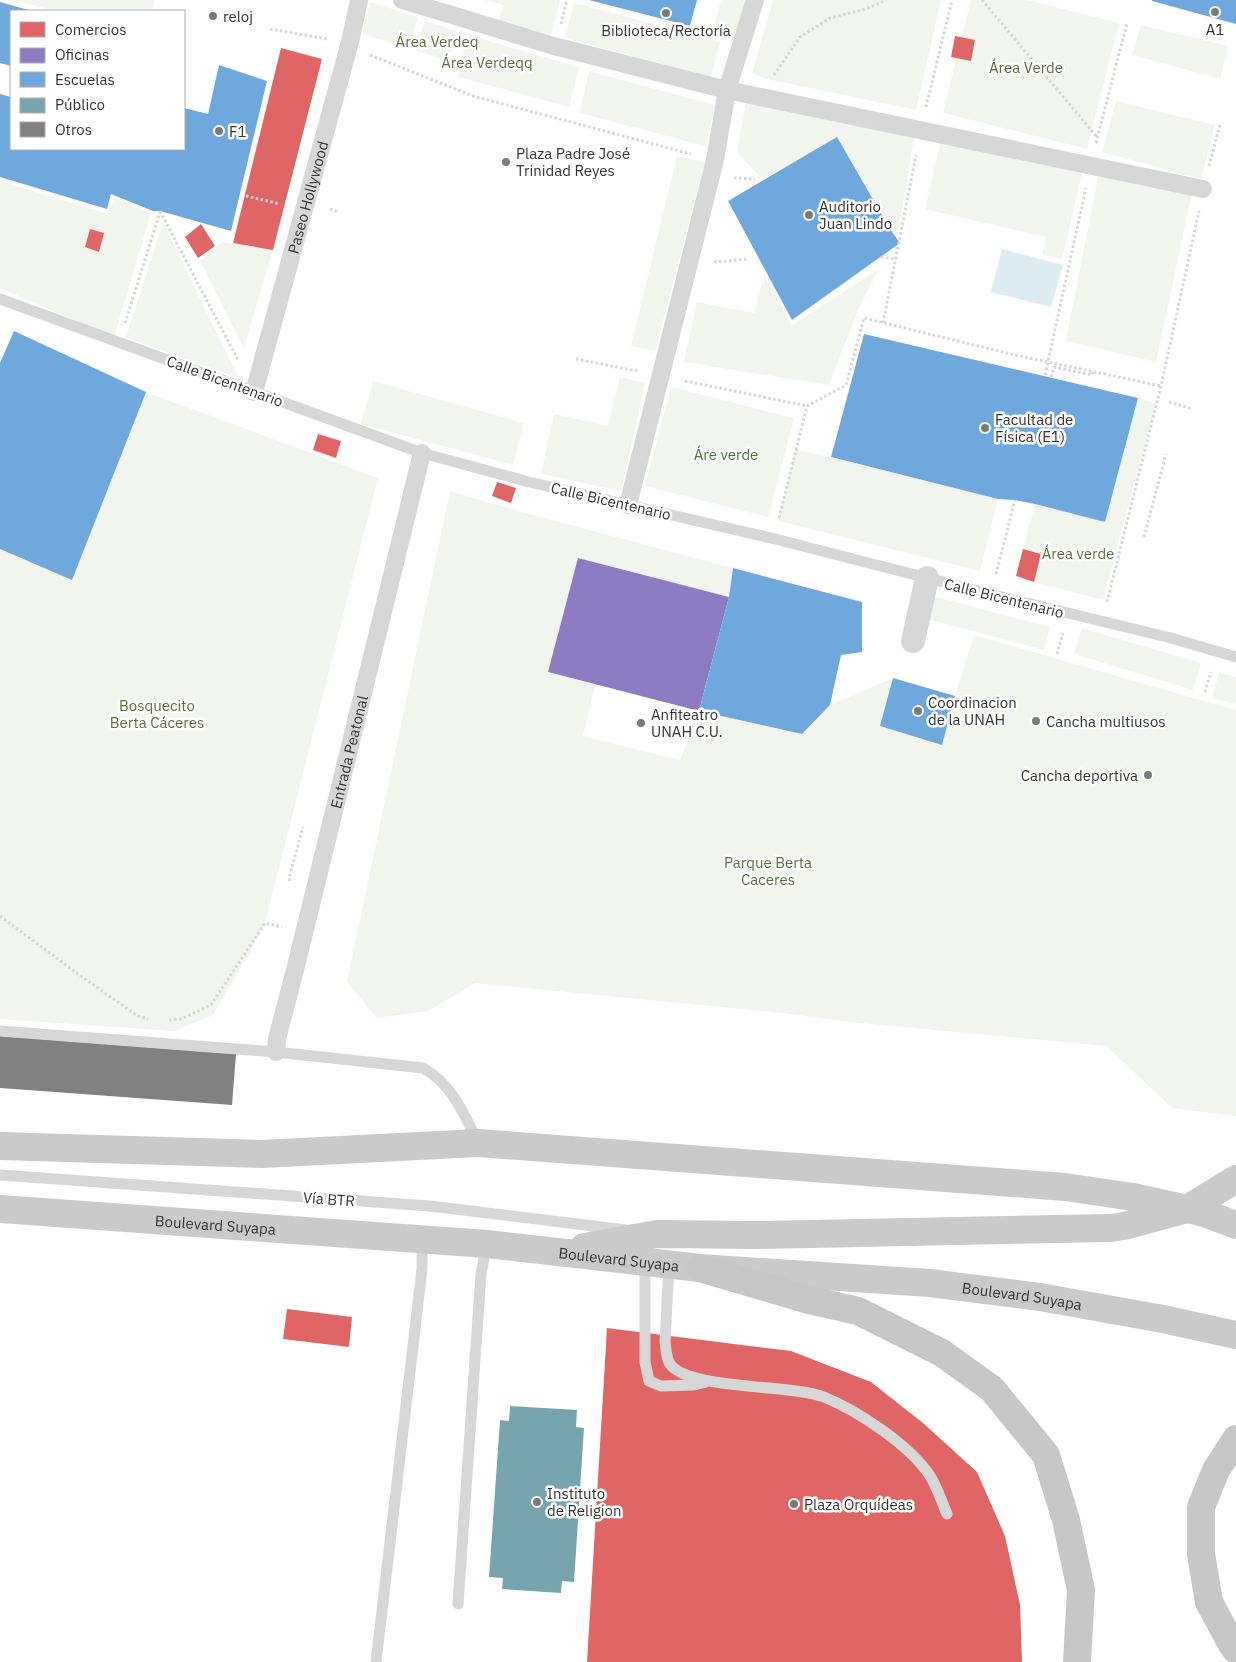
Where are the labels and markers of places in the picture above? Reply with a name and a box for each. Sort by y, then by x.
marker: A1 [1209,6,1221,18]
place label: reloj [223,7,253,26]
marker: Biblioteca/Rectoría [660,7,672,19]
marker: reloj [207,10,219,22]
place label: A1 [1206,20,1224,39]
place label: Biblioteca/Rectoría [601,21,731,40]
place label: F1 [229,122,246,141]
marker: F1 [213,125,225,137]
place label: Plaza Padre José Trinidad Reyes [516,144,630,180]
marker: Plaza Padre José Trinidad Reyes [500,156,512,168]
place label: Auditorio Juan Lindo [819,197,892,233]
marker: Auditorio Juan Lindo [803,209,815,221]
place label: Facultad de Física (E1) [995,410,1073,446]
marker: Facultad de Física (E1) [979,422,991,434]
place label: Coordinacion de la UNAH [928,693,1017,729]
place label: Anfiteatro UNAH C.U. [651,705,723,741]
marker: Coordinacion de la UNAH [912,705,924,717]
place label: Cancha multiusos [1046,712,1166,731]
marker: Cancha multiusos [1030,715,1042,727]
marker: Anfiteatro UNAH C.U. [635,717,647,729]
place label: Cancha deportiva [1021,766,1138,785]
marker: Cancha deportiva [1142,769,1154,781]
place label: Instituto de Religion [547,1484,622,1520]
place label: Plaza Orquídeas [804,1495,913,1514]
marker: Instituto de Religion [531,1496,543,1508]
marker: Plaza Orquídeas [788,1498,800,1510]

